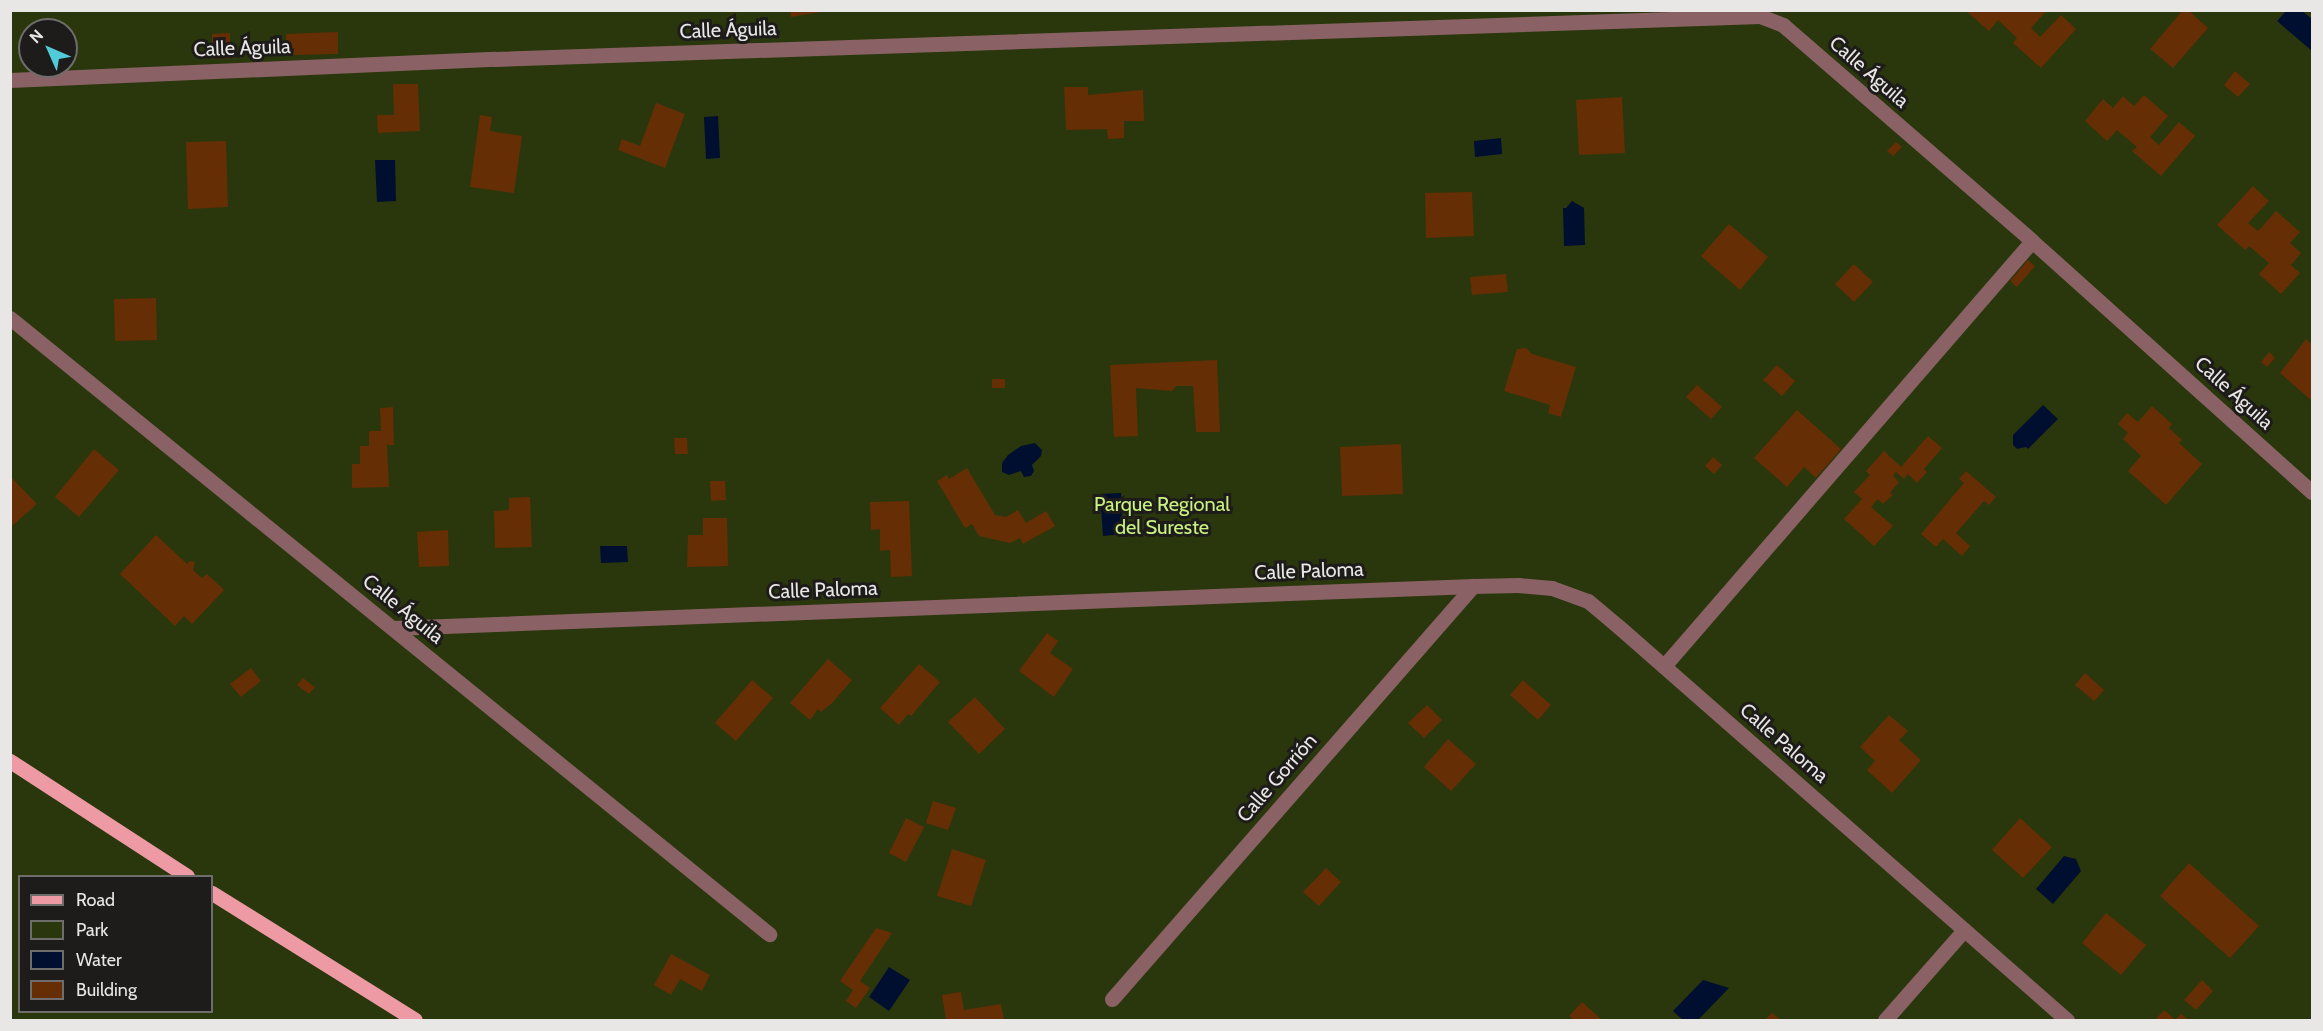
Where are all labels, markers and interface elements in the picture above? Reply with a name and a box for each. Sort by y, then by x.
street label: Calle Águila [679,16,777,44]
north arrow [18,18,78,78]
text: N [26,26,47,47]
street label: Calle Águila [1824,31,1914,113]
street label: Calle Águila [193,34,291,62]
street label: Calle Águila [2190,352,2278,434]
park label: Parque Regional del Sureste [1094,492,1230,539]
street label: Calle Paloma [1254,557,1364,585]
street label: Calle Águila [358,569,448,649]
street label: Calle Paloma [768,576,878,604]
street label: Calle Paloma [1735,698,1833,788]
street label: Calle Gorrión [1232,729,1322,827]
legend [18,875,213,1013]
text: Road [76,889,115,911]
text: Park [76,919,108,941]
text: Water [76,949,122,971]
text: Building [76,979,137,1001]

